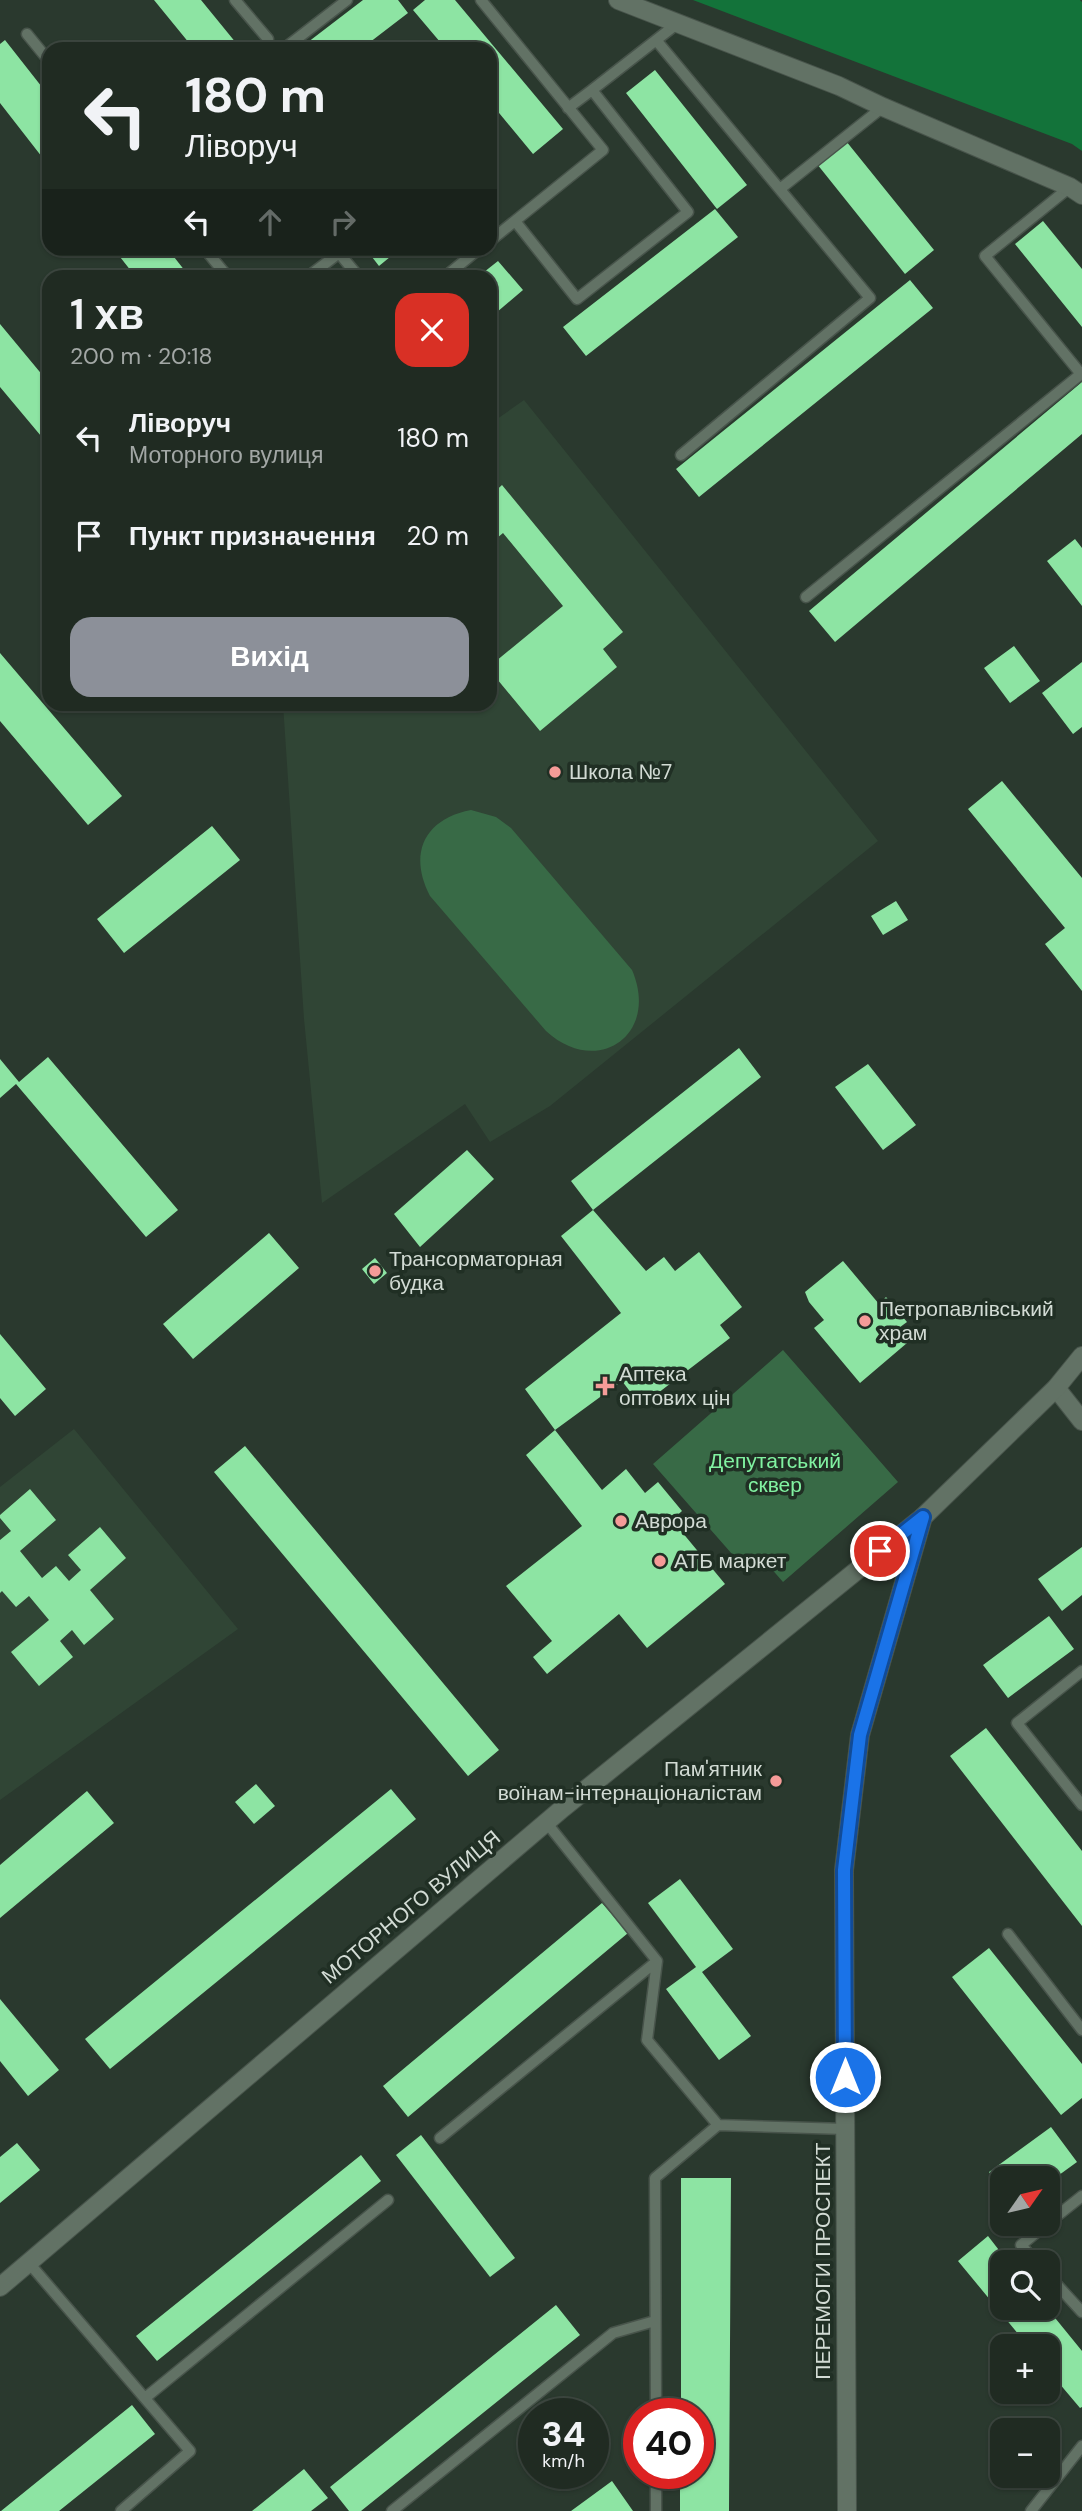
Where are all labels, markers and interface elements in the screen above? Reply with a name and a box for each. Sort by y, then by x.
text: 180 m [185,63,326,127]
icon: left [70,70,161,161]
text: Ліворуч [185,125,298,167]
icon: left [178,203,216,241]
icon: ahead [251,203,289,241]
icon: right [324,203,362,241]
text: 1 хв [70,287,144,342]
button: close [395,293,469,367]
text: 200 m · 20:18 [70,341,212,371]
text: Ліворуч [129,406,231,440]
icon: left [70,419,108,457]
text: 180 m [397,421,469,455]
text: Моторного вулиця [129,440,323,470]
icon: arrive [70,517,108,555]
text: Пункт призначення [129,519,376,553]
text: 20 m [406,519,469,553]
button: Вихід [70,617,469,697]
place label: Школа №7 [569,758,672,786]
marker: Школа №7 [547,764,563,780]
place label: Трансорматорная будка [389,1245,563,1297]
marker: Трансорматорная будка [367,1263,383,1279]
place label: Петропавлівський храм [879,1295,1054,1347]
marker: Петропавлівський храм [857,1313,873,1329]
place label: Аптека оптових цін [619,1360,730,1412]
marker: Аптека оптових цін [597,1378,613,1394]
park label: Депутатський сквер [709,1447,841,1499]
place label: Аврора [635,1507,707,1535]
marker: Аврора [613,1513,629,1529]
pin [850,1521,910,1581]
icon: arrive [861,1532,899,1570]
place label: АТБ маркет [674,1547,787,1575]
marker: АТБ маркет [652,1553,668,1569]
place label: Пам'ятник воїнам-інтернаціоналістам [498,1755,763,1807]
marker: Пам'ятник воїнам-інтернаціоналістам [768,1773,784,1789]
street label: МОТОРНОГО ВУЛИЦЯ [316,1824,506,1990]
position arrow [808,2040,882,2114]
street label: ПЕРЕМОГИ ПРОСПЕКТ [809,2142,837,2380]
north arrow [990,2166,1060,2236]
map controls [990,2166,1060,2488]
button: search [990,2250,1060,2320]
button: + [990,2334,1060,2404]
speed limit sign: 40 [623,2398,714,2489]
text: 34 [542,2411,585,2457]
button: − [990,2418,1060,2488]
text: km/h [542,2449,585,2473]

